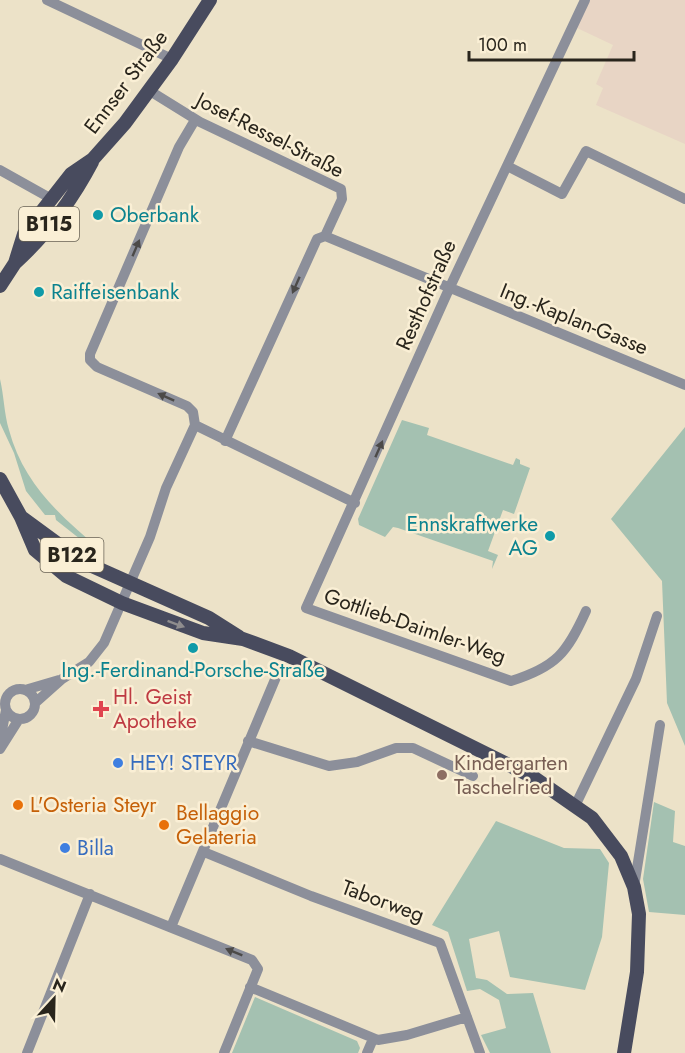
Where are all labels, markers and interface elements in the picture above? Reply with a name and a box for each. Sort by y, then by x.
street label: Ennser Straße [77,24,175,140]
scale bar [469,24,634,62]
text: 100 m [478,32,527,58]
street label: Josef-Ressel-Straße [188,83,349,185]
place label: Oberbank [110,200,200,230]
road number: B115 [19,207,79,241]
marker: Oberbank [91,208,105,222]
street label: Resthofstraße [388,235,464,355]
one-way arrow [131,238,141,256]
one-way arrow [292,276,301,293]
street label: Ing.-Kaplan-Gasse [495,276,653,362]
place label: Raiffeisenbank [51,277,180,307]
marker: Raiffeisenbank [32,285,46,299]
one-way arrow [157,392,175,402]
one-way arrow [374,440,384,458]
place label: Ennskraftwerke AG [407,509,538,563]
marker: Ennskraftwerke AG [543,529,557,543]
road number: B122 [40,538,104,572]
street label: Gottlieb-Daimler-Weg [320,581,510,671]
one-way arrow [167,619,185,629]
marker: Ing.-Ferdinand-Porsche-Straße [186,641,200,655]
place label: Ing.-Ferdinand-Porsche-Straße [61,655,325,685]
place label: Hl. Geist Apotheke [113,682,197,736]
marker: Hl. Geist Apotheke [94,702,108,716]
place label: HEY! STEYR [130,748,238,778]
place label: Kindergarten Taschelried [454,748,568,802]
marker: HEY! STEYR [111,756,125,770]
marker: Kindergarten Taschelried [435,768,449,782]
place label: L'Osteria Steyr [30,790,157,820]
marker: L'Osteria Steyr [11,798,25,812]
place label: Bellaggio Gelateria [176,798,259,852]
marker: Bellaggio Gelateria [157,818,171,832]
place label: Billa [77,833,114,863]
marker: Billa [58,841,72,855]
street label: Taborweg [338,872,428,930]
one-way arrow [225,947,243,957]
north arrow [24,969,84,1029]
text: N [49,973,70,999]

